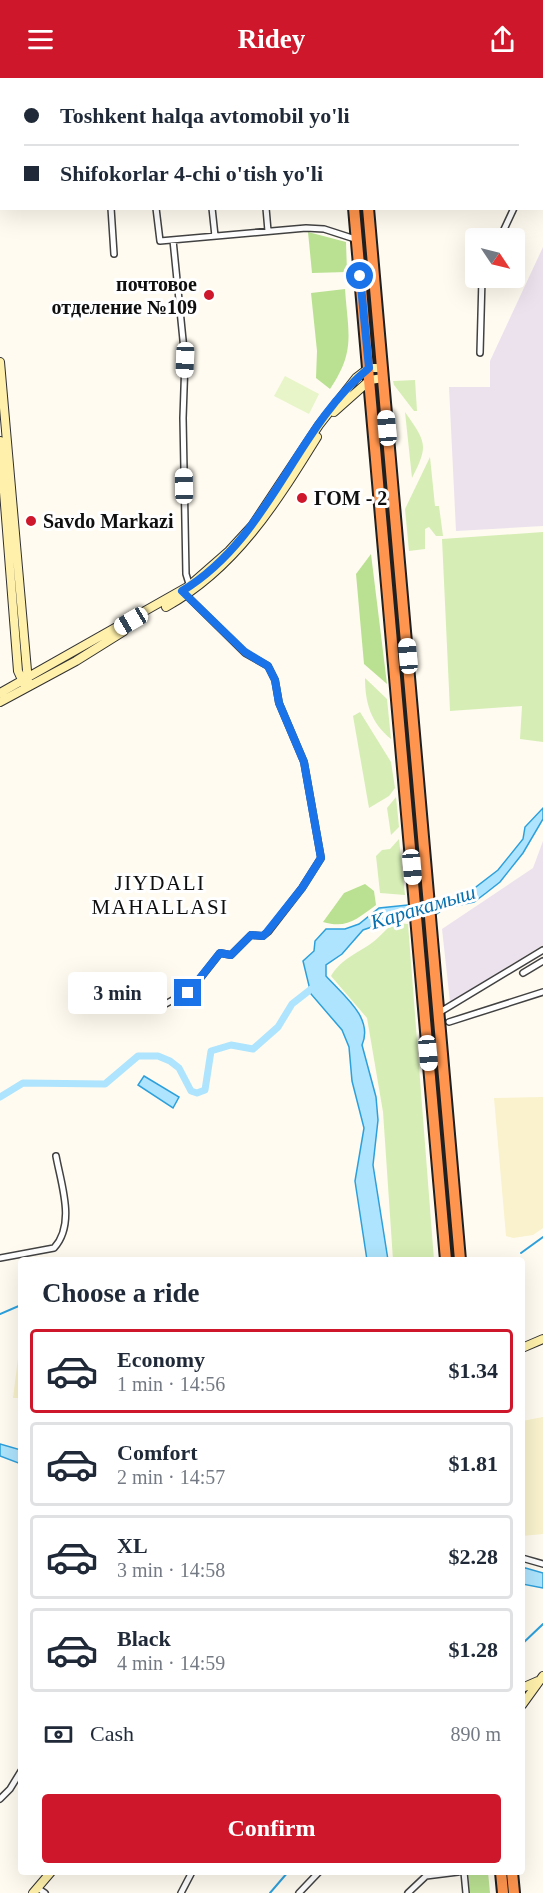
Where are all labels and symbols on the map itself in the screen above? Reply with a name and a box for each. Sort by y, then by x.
north arrow [465,228,525,288]
route start [346,262,373,289]
place label: почтовое отделение №109 [52,273,197,318]
marker: почтовое отделение №109 [202,288,216,302]
car [175,342,195,378]
car [376,409,398,447]
car [175,468,193,504]
place label: ГОМ - 2 [314,487,387,509]
marker: ГОМ - 2 [295,491,309,505]
place label: Savdo Markazi [43,510,174,532]
marker: Savdo Markazi [24,514,38,528]
car [111,604,151,638]
car [397,637,419,675]
car [401,848,423,886]
district label: JIYDALI MAHALLASI [91,871,229,919]
water label: Каракамыш [367,880,479,935]
callout: 3 min [68,972,167,1014]
route end [174,979,201,1006]
car [417,1034,439,1072]

